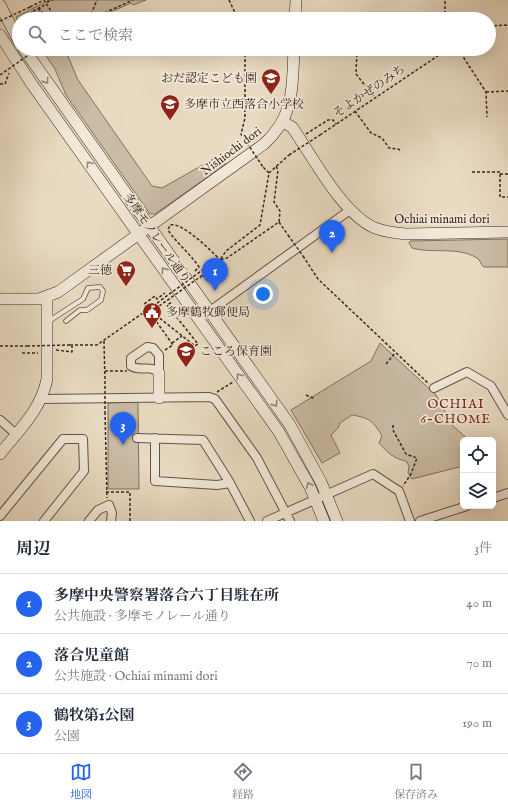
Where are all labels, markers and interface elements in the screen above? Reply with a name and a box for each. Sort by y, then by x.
search box [12,12,496,56]
icon: search [26,23,48,45]
text: ここで検索 [58,26,133,45]
street label: そよかぜのみち [330,62,408,121]
school or university icon: おだ認定こども園 [260,67,282,95]
place label: おだ認定こども園 [161,71,257,86]
one-way arrow [41,77,49,84]
school or university icon: 多摩市立西落合小学校 [159,93,181,121]
place label: 多摩市立西落合小学校 [184,97,304,112]
street label: Nishiochi dori [198,124,264,179]
one-way arrow [87,161,94,168]
street label: 多摩モノレール通り [120,190,193,286]
street label: Ochiai minami dori [394,212,490,227]
pin: 2 [319,220,345,253]
pin: 1 [202,258,228,291]
supermarket icon: 三徳 [115,259,137,287]
place label: 三徳 [88,263,112,278]
one-way arrow [162,267,169,274]
your location [253,284,273,304]
public building icon: 多摩鶴牧郵便局 [141,301,163,329]
place label: 多摩鶴牧郵便局 [166,305,250,320]
school or university icon: こころ保育園 [175,340,197,368]
place label: こころ保育園 [200,344,272,359]
one-way arrow [237,373,244,380]
district label: OCHIAI 6-CHOME [421,396,491,428]
one-way arrow [270,400,278,407]
pin: 3 [110,412,136,445]
map controls [460,437,496,509]
button: locate [460,437,496,473]
button: layers [460,473,496,509]
one-way arrow [306,482,314,489]
text: 周辺 [16,539,50,560]
text: 3件 [474,540,492,557]
text: 多摩中央警察署落合六丁目駐在所 [54,586,279,605]
text: 1 [27,595,31,612]
text: 40 m [466,595,492,612]
text: 公共施設 · 多摩モノレール通り [54,608,231,625]
text: 落合児童館 [54,646,129,665]
text: 2 [26,655,32,672]
text: 70 m [467,655,492,672]
text: 公共施設 · Ochiai minami dori [54,668,218,685]
text: 鶴牧第1公園 [54,706,135,725]
text: 3 [27,715,31,732]
text: 190 m [462,715,492,732]
text: 公園 [54,728,80,745]
tab: 地図 [70,761,92,802]
tab: 経路 [232,761,254,802]
tab: 保存済み [394,761,438,802]

